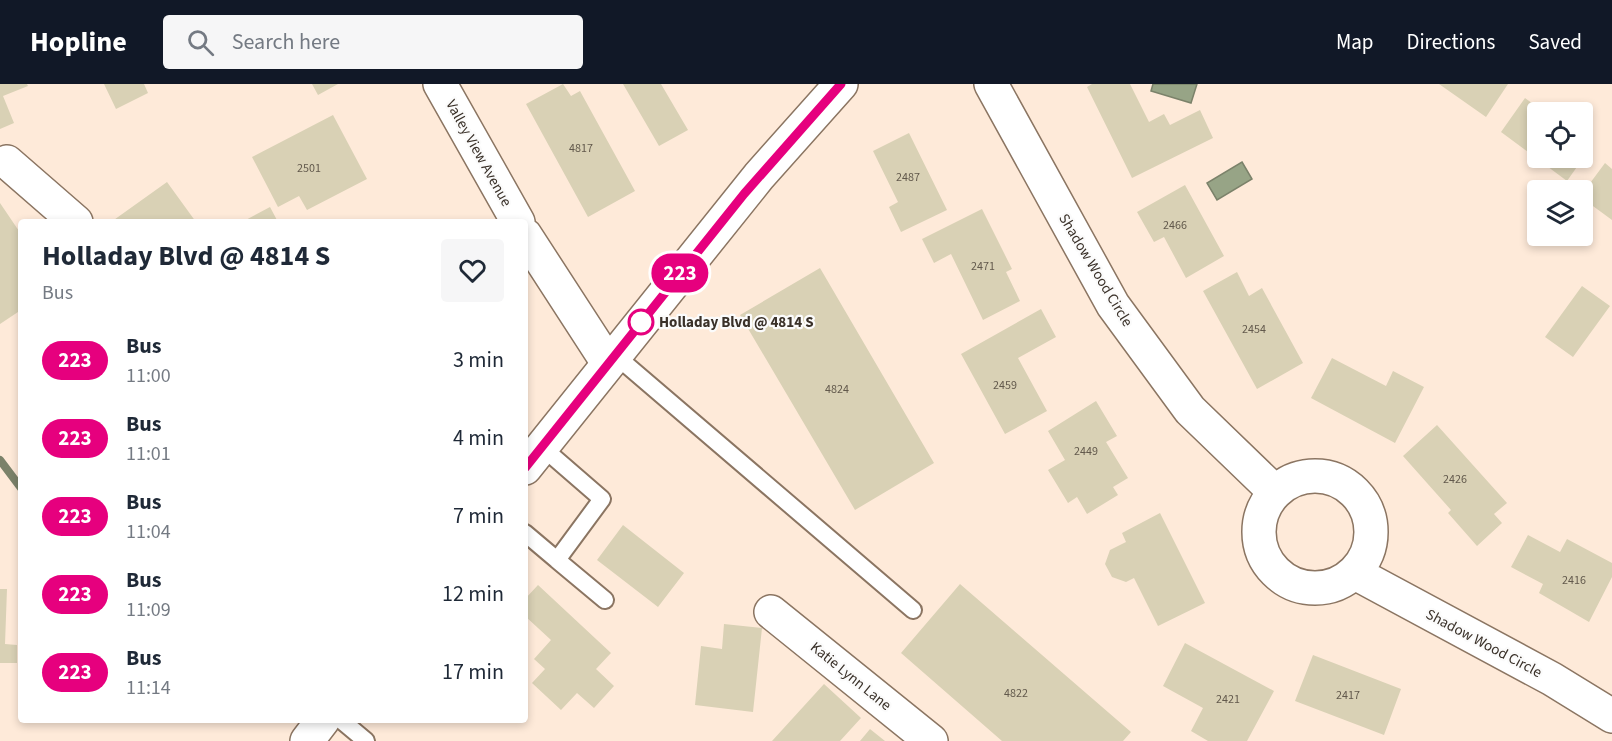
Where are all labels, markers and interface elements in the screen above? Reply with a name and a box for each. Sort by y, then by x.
search box [163,15,583,69]
text: Hopline [30,22,127,62]
icon: search [184,26,217,59]
text: Search here [232,26,340,58]
text: Map [1336,27,1374,57]
text: Directions [1407,27,1495,57]
text: Saved [1528,27,1582,57]
street label: Valley View Avenue [441,96,517,210]
map controls [1527,102,1593,246]
button: locate [1527,102,1593,168]
house number: 4817 [569,140,593,157]
house number: 2501 [297,160,321,177]
house number: 2487 [896,169,920,186]
button: layers [1527,180,1593,246]
street label: Shadow Wood Circle [1053,210,1138,331]
house number: 2466 [1163,217,1187,234]
text: Holladay Blvd @ 4814 S [42,236,330,276]
button: heart [441,239,504,302]
line badge: 223 [646,254,714,292]
text: 223 [663,258,697,288]
house number: 2471 [971,258,995,275]
text: Bus [42,279,73,307]
marker: Holladay Blvd @ 4814 S [628,309,654,335]
place label: Holladay Blvd @ 4814 S [659,312,813,333]
house number: 2454 [1242,321,1266,338]
text: Bus [126,330,162,362]
text: 3 min [453,344,504,376]
text: 223 [58,345,92,375]
text: 11:00 [126,362,171,390]
house number: 2459 [993,377,1017,394]
house number: 4824 [825,381,849,398]
text: Bus [126,408,162,440]
text: 4 min [453,422,504,454]
text: 223 [58,423,92,453]
text: 11:01 [126,440,171,468]
house number: 2449 [1074,443,1098,460]
house number: 2426 [1443,471,1467,488]
text: Bus [126,486,162,518]
text: 7 min [453,500,504,532]
text: 223 [58,501,92,531]
text: 11:04 [126,518,171,546]
text: Bus [126,564,162,596]
house number: 2416 [1562,572,1586,589]
text: 12 min [442,578,504,610]
text: 223 [58,579,92,609]
text: 11:09 [126,596,171,624]
street label: Shadow Wood Circle [1422,604,1546,683]
street label: Katie Lynn Lane [806,637,896,716]
text: Bus [126,642,162,674]
text: 17 min [442,656,504,688]
text: 223 [58,657,92,687]
text: 11:14 [126,674,171,702]
house number: 4822 [1004,685,1028,702]
house number: 2417 [1336,687,1360,704]
house number: 2421 [1216,691,1240,708]

